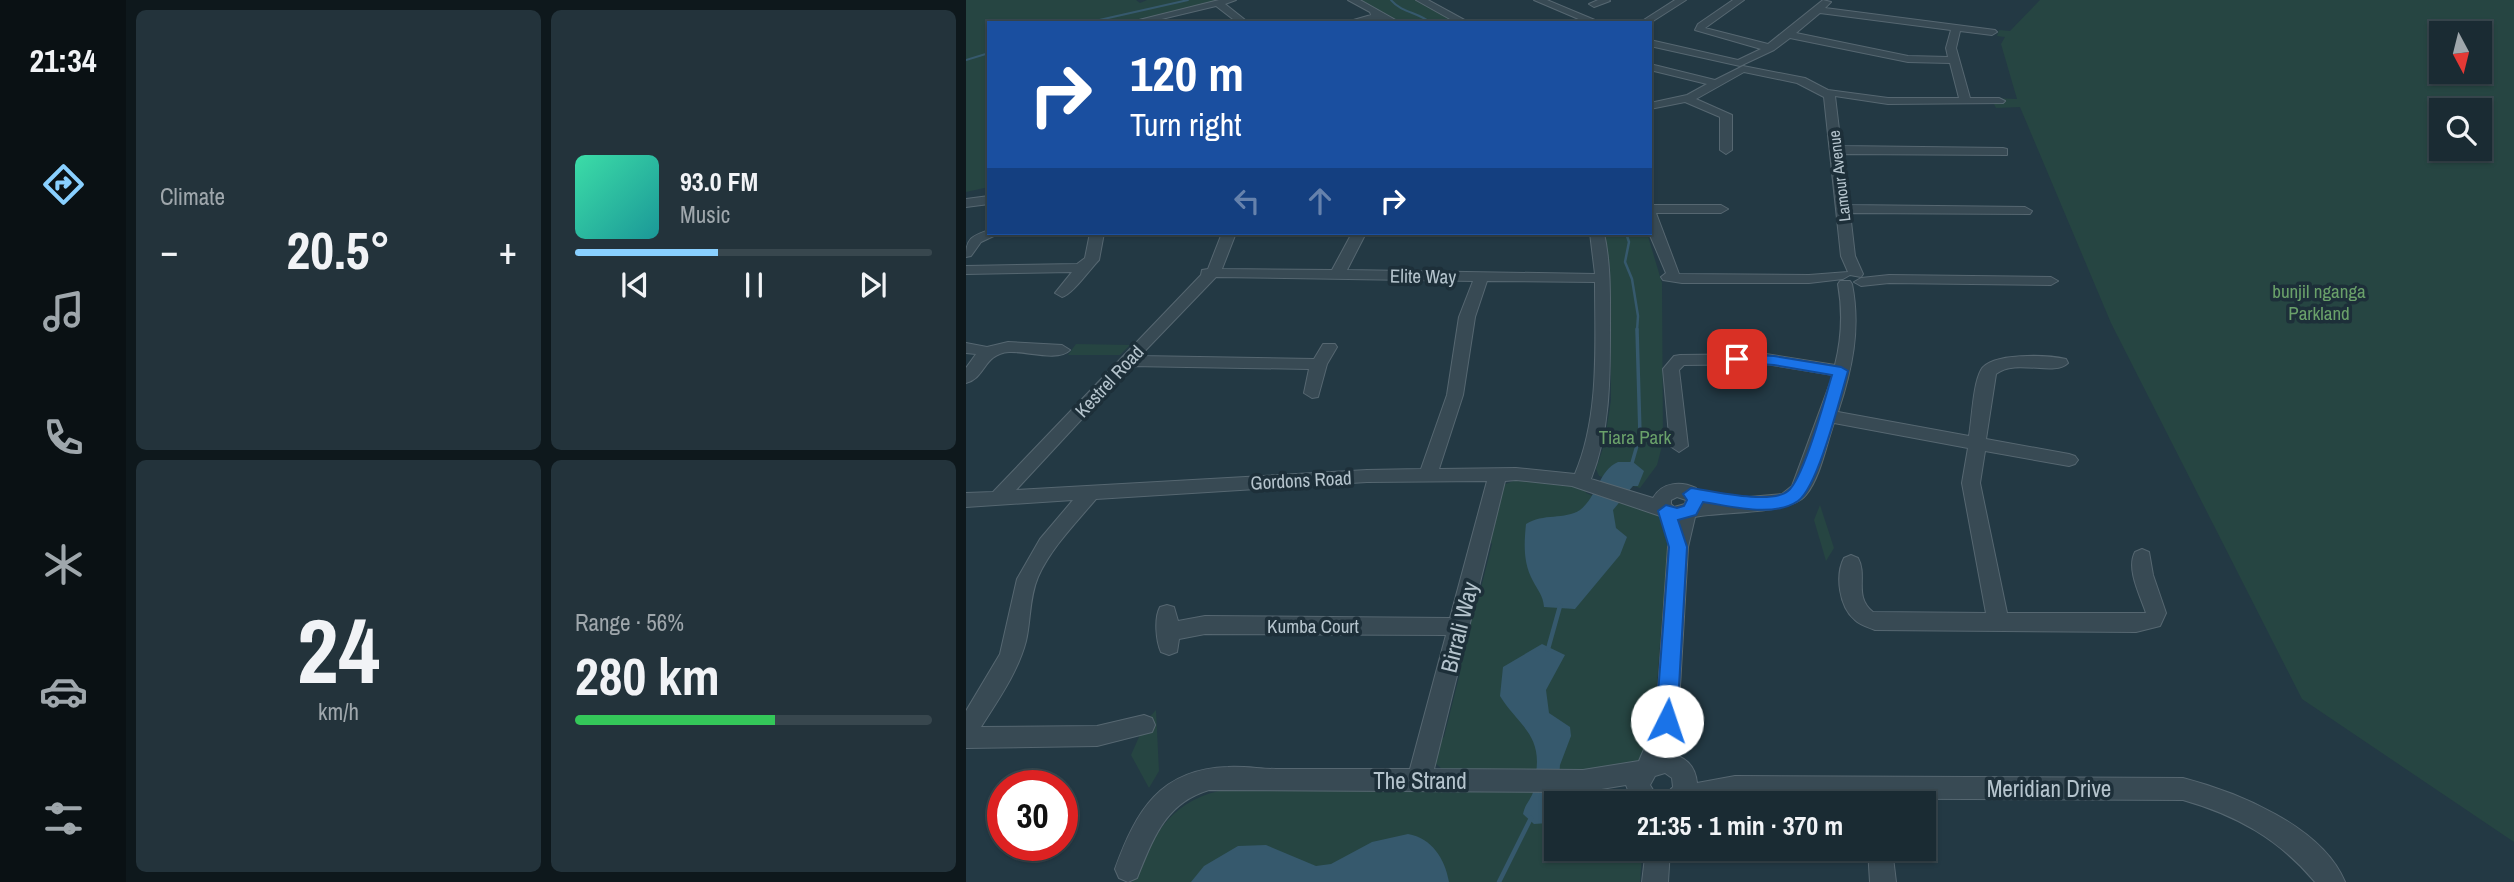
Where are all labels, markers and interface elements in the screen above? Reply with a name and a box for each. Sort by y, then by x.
north arrow [2429,21,2492,84]
map controls [2429,21,2492,161]
text: 21:34 [29,39,97,82]
text: 120 m [1130,40,1244,106]
icon: right [1015,49,1106,140]
button: search [2429,98,2492,161]
text: Turn right [1130,103,1242,146]
street label: Lamour Avenue [1822,129,1856,223]
icon: directions [39,160,88,209]
text: 93.0 FM [680,164,758,199]
text: Climate [160,181,225,212]
icon: left [1228,182,1266,220]
icon: ahead [1301,182,1339,220]
icon: right [1374,182,1412,220]
text: Music [680,199,730,230]
text: 20.5° [287,215,390,285]
text: − [160,225,178,276]
text: + [499,225,517,276]
street label: Elite Way [1390,262,1456,290]
icon: previous [616,266,654,304]
icon: pause [735,266,773,304]
icon: next [854,266,892,304]
park label: bunjil nganga Parkland [2272,278,2366,326]
icon: music [39,287,88,336]
pin [1707,329,1767,389]
street label: Kestrel Road [1069,339,1149,423]
icon: arrive [1718,340,1756,378]
icon: phone [39,413,88,462]
park label: Tiara Park [1599,424,1671,450]
street label: Gordons Road [1250,464,1352,496]
icon: climate [39,540,88,589]
street label: Birrali Way [1433,578,1485,676]
text: 24 [297,589,380,711]
text: Range · 56% [575,607,684,638]
street label: Kumba Court [1267,613,1360,639]
text: 280 km [575,641,720,711]
icon: car [39,667,88,716]
position arrow [1630,684,1704,758]
text: km/h [318,696,359,727]
street label: The Strand [1373,765,1467,796]
speed limit sign: 30 [987,770,1078,861]
street label: Meridian Drive [1987,773,2111,804]
icon: filters [39,794,88,843]
text: 21:35 · 1 min · 370 m [1637,808,1843,843]

